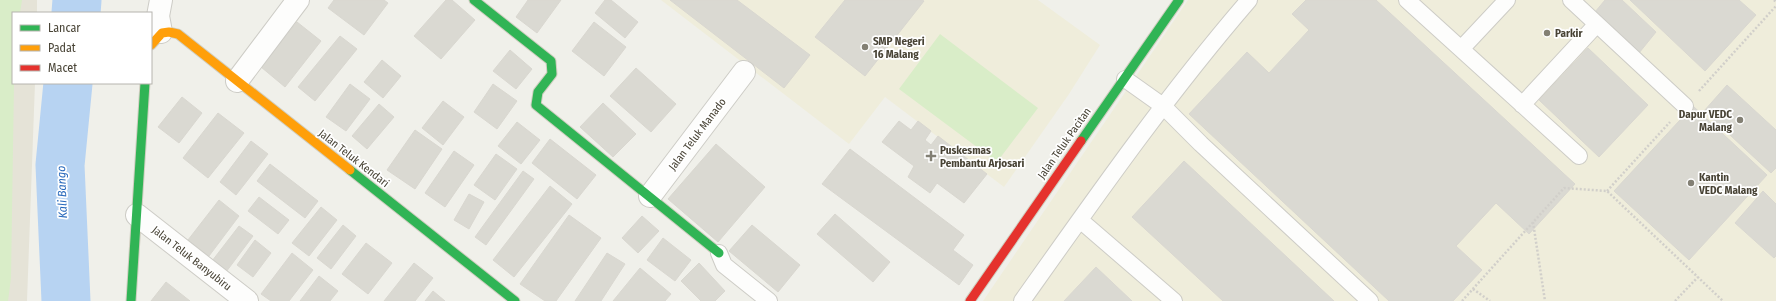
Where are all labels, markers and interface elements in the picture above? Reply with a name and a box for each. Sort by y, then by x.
legend [12,12,152,84]
text: Lancar [48,21,81,35]
place label: Parkir [1555,27,1583,40]
marker: Parkir [1542,28,1552,38]
place label: SMP Negeri 16 Malang [873,35,925,61]
text: Padat [48,41,76,55]
marker: SMP Negeri 16 Malang [860,42,870,52]
text: Macet [48,61,77,75]
street label: Jalan Teluk Manado [666,95,729,173]
street label: Jalan Teluk Pacitan [1035,105,1094,181]
place label: Dapur VEDC Malang [1679,108,1733,134]
marker: Dapur VEDC Malang [1735,115,1745,125]
street label: Jalan Teluk Kendari [316,127,392,190]
place label: Puskesmas Pembantu Arjosari [940,144,1024,170]
marker: Puskesmas Pembantu Arjosari [925,150,937,162]
water label: Kali Bango [54,165,70,219]
place label: Kantin VEDC Malang [1698,171,1758,197]
marker: Kantin VEDC Malang [1686,178,1696,188]
street label: Jalan Teluk Banyubiru [149,223,234,293]

